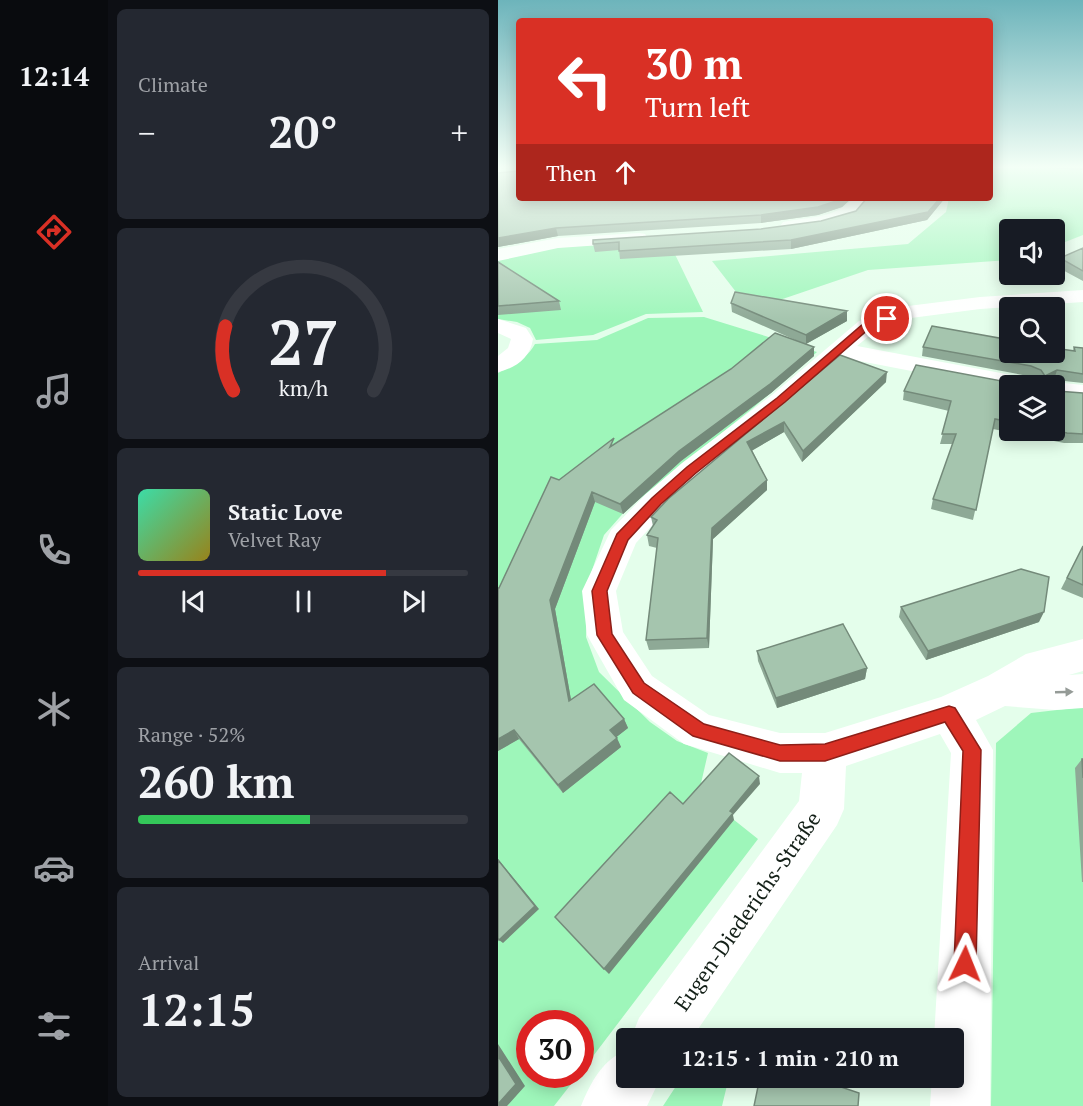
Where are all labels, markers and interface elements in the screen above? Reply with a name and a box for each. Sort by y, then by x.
text: 30 m [645,35,743,91]
icon: left [546,42,624,120]
text: 12:14 [19,58,89,94]
text: Climate [138,71,208,98]
text: Turn left [645,89,750,125]
text: 20° [268,101,338,161]
text: − [138,111,156,154]
text: + [450,111,468,154]
icon: ahead [609,156,642,189]
text: Then [546,158,597,187]
icon: directions [33,211,75,253]
map controls [999,219,1065,441]
button: sound [999,219,1065,285]
pin [861,293,912,344]
button: search [999,297,1065,363]
text: 27 [268,300,338,383]
icon: arrive [870,302,903,335]
icon: music [33,370,75,412]
text: km/h [278,374,328,402]
button: layers [999,375,1065,441]
text: Static Love [228,497,343,526]
text: Velvet Ray [228,526,321,553]
icon: phone [33,529,75,571]
icon: previous [177,585,210,618]
icon: pause [287,585,320,618]
icon: next [397,585,430,618]
one-way arrow [1054,687,1073,697]
icon: climate [33,688,75,730]
text: Range · 52% [138,721,245,748]
text: 260 km [138,751,294,811]
street label: Eugen-Diederichs-Straße [667,806,827,1016]
icon: car [33,847,75,889]
position arrow [933,932,997,996]
text: Arrival [138,949,199,976]
text: 12:15 [138,979,255,1039]
icon: filters [33,1005,75,1047]
speed limit sign: 30 [516,1010,594,1088]
text: 12:15 · 1 min · 210 m [681,1043,899,1072]

